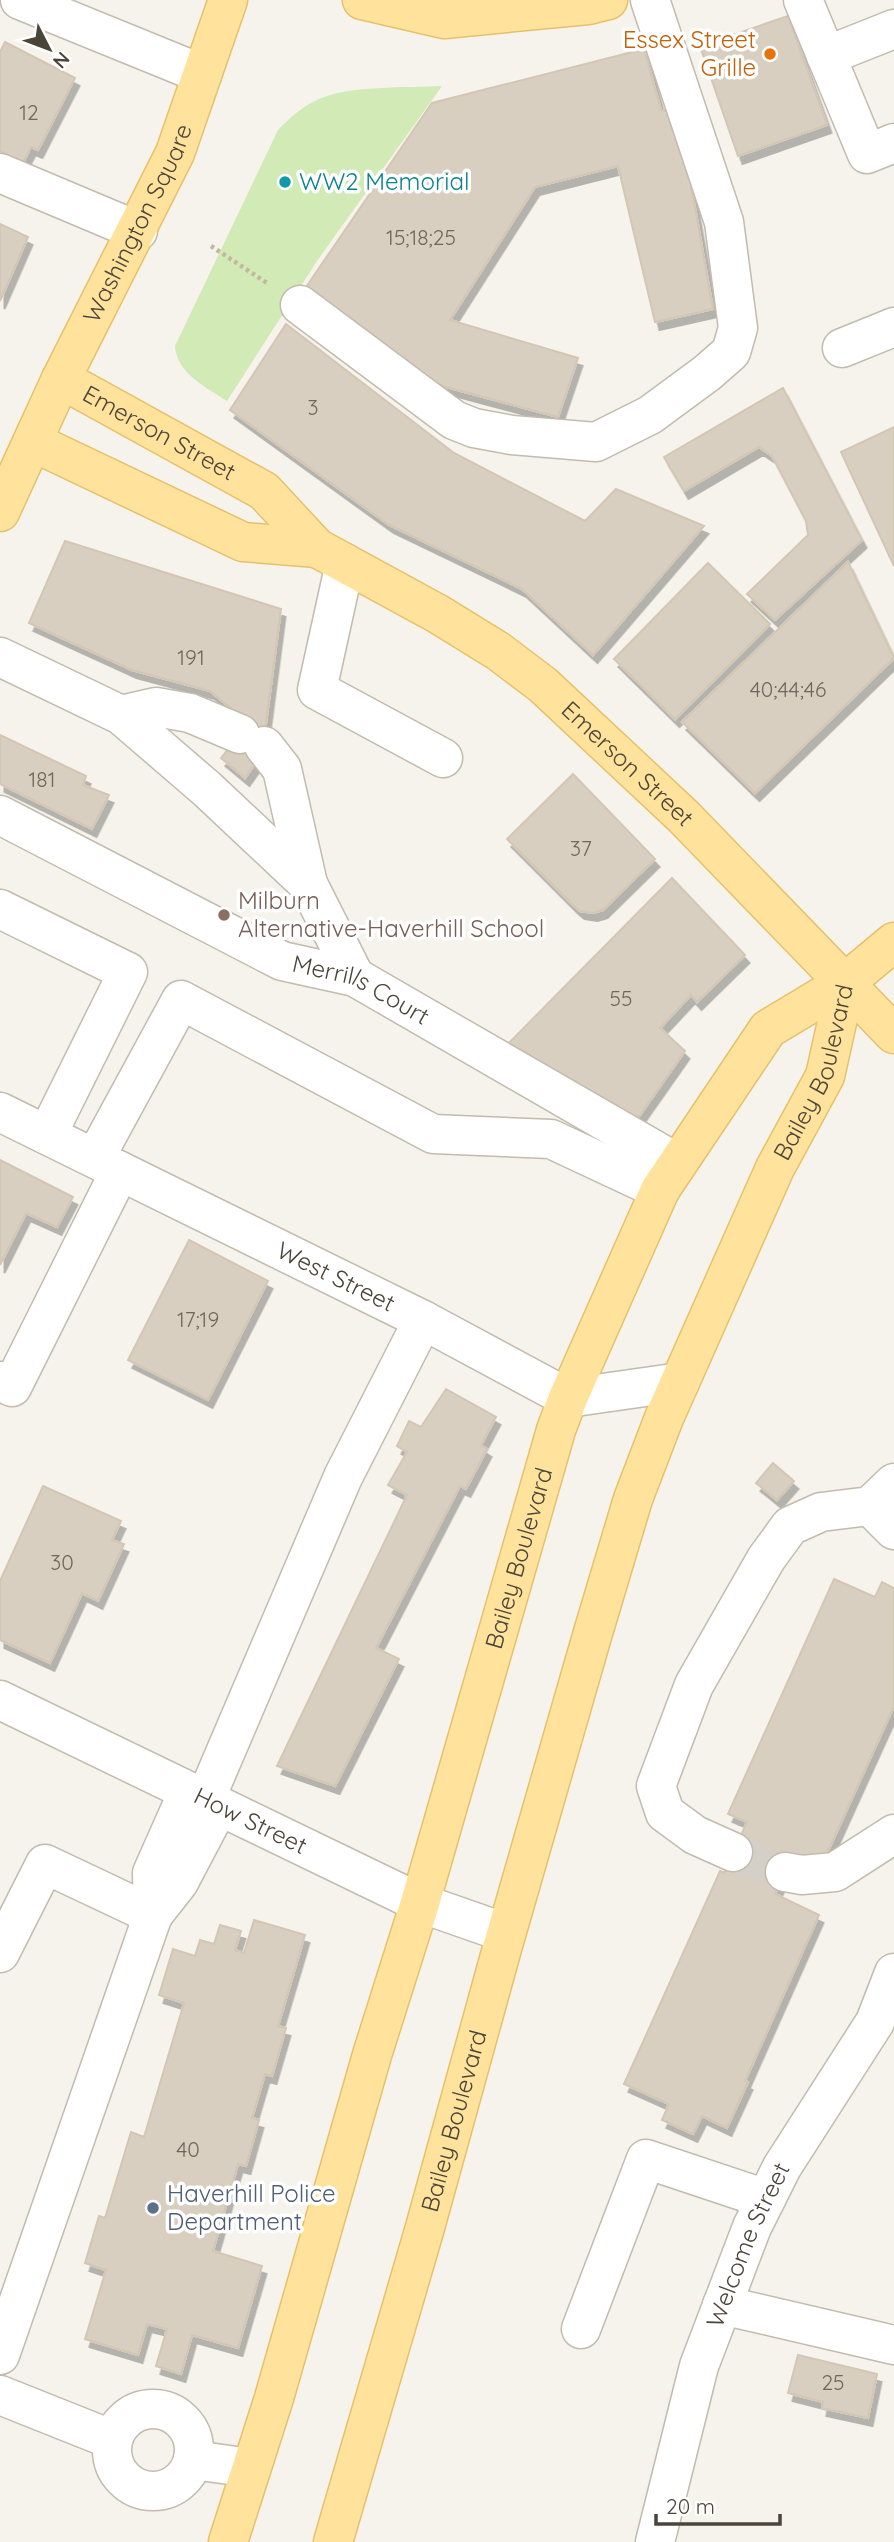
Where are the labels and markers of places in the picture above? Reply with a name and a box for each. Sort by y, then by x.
place label: Essex Street Grille [623,24,756,82]
marker: Essex Street Grille [762,46,778,62]
place label: WW2 Memorial [299,166,469,196]
marker: WW2 Memorial [277,174,293,190]
place label: Milburn Alternative-Haverhill School [238,885,544,943]
marker: Milburn Alternative-Haverhill School [216,907,232,923]
place label: Haverhill Police Department [167,2178,335,2236]
marker: Haverhill Police Department [145,2200,161,2216]

